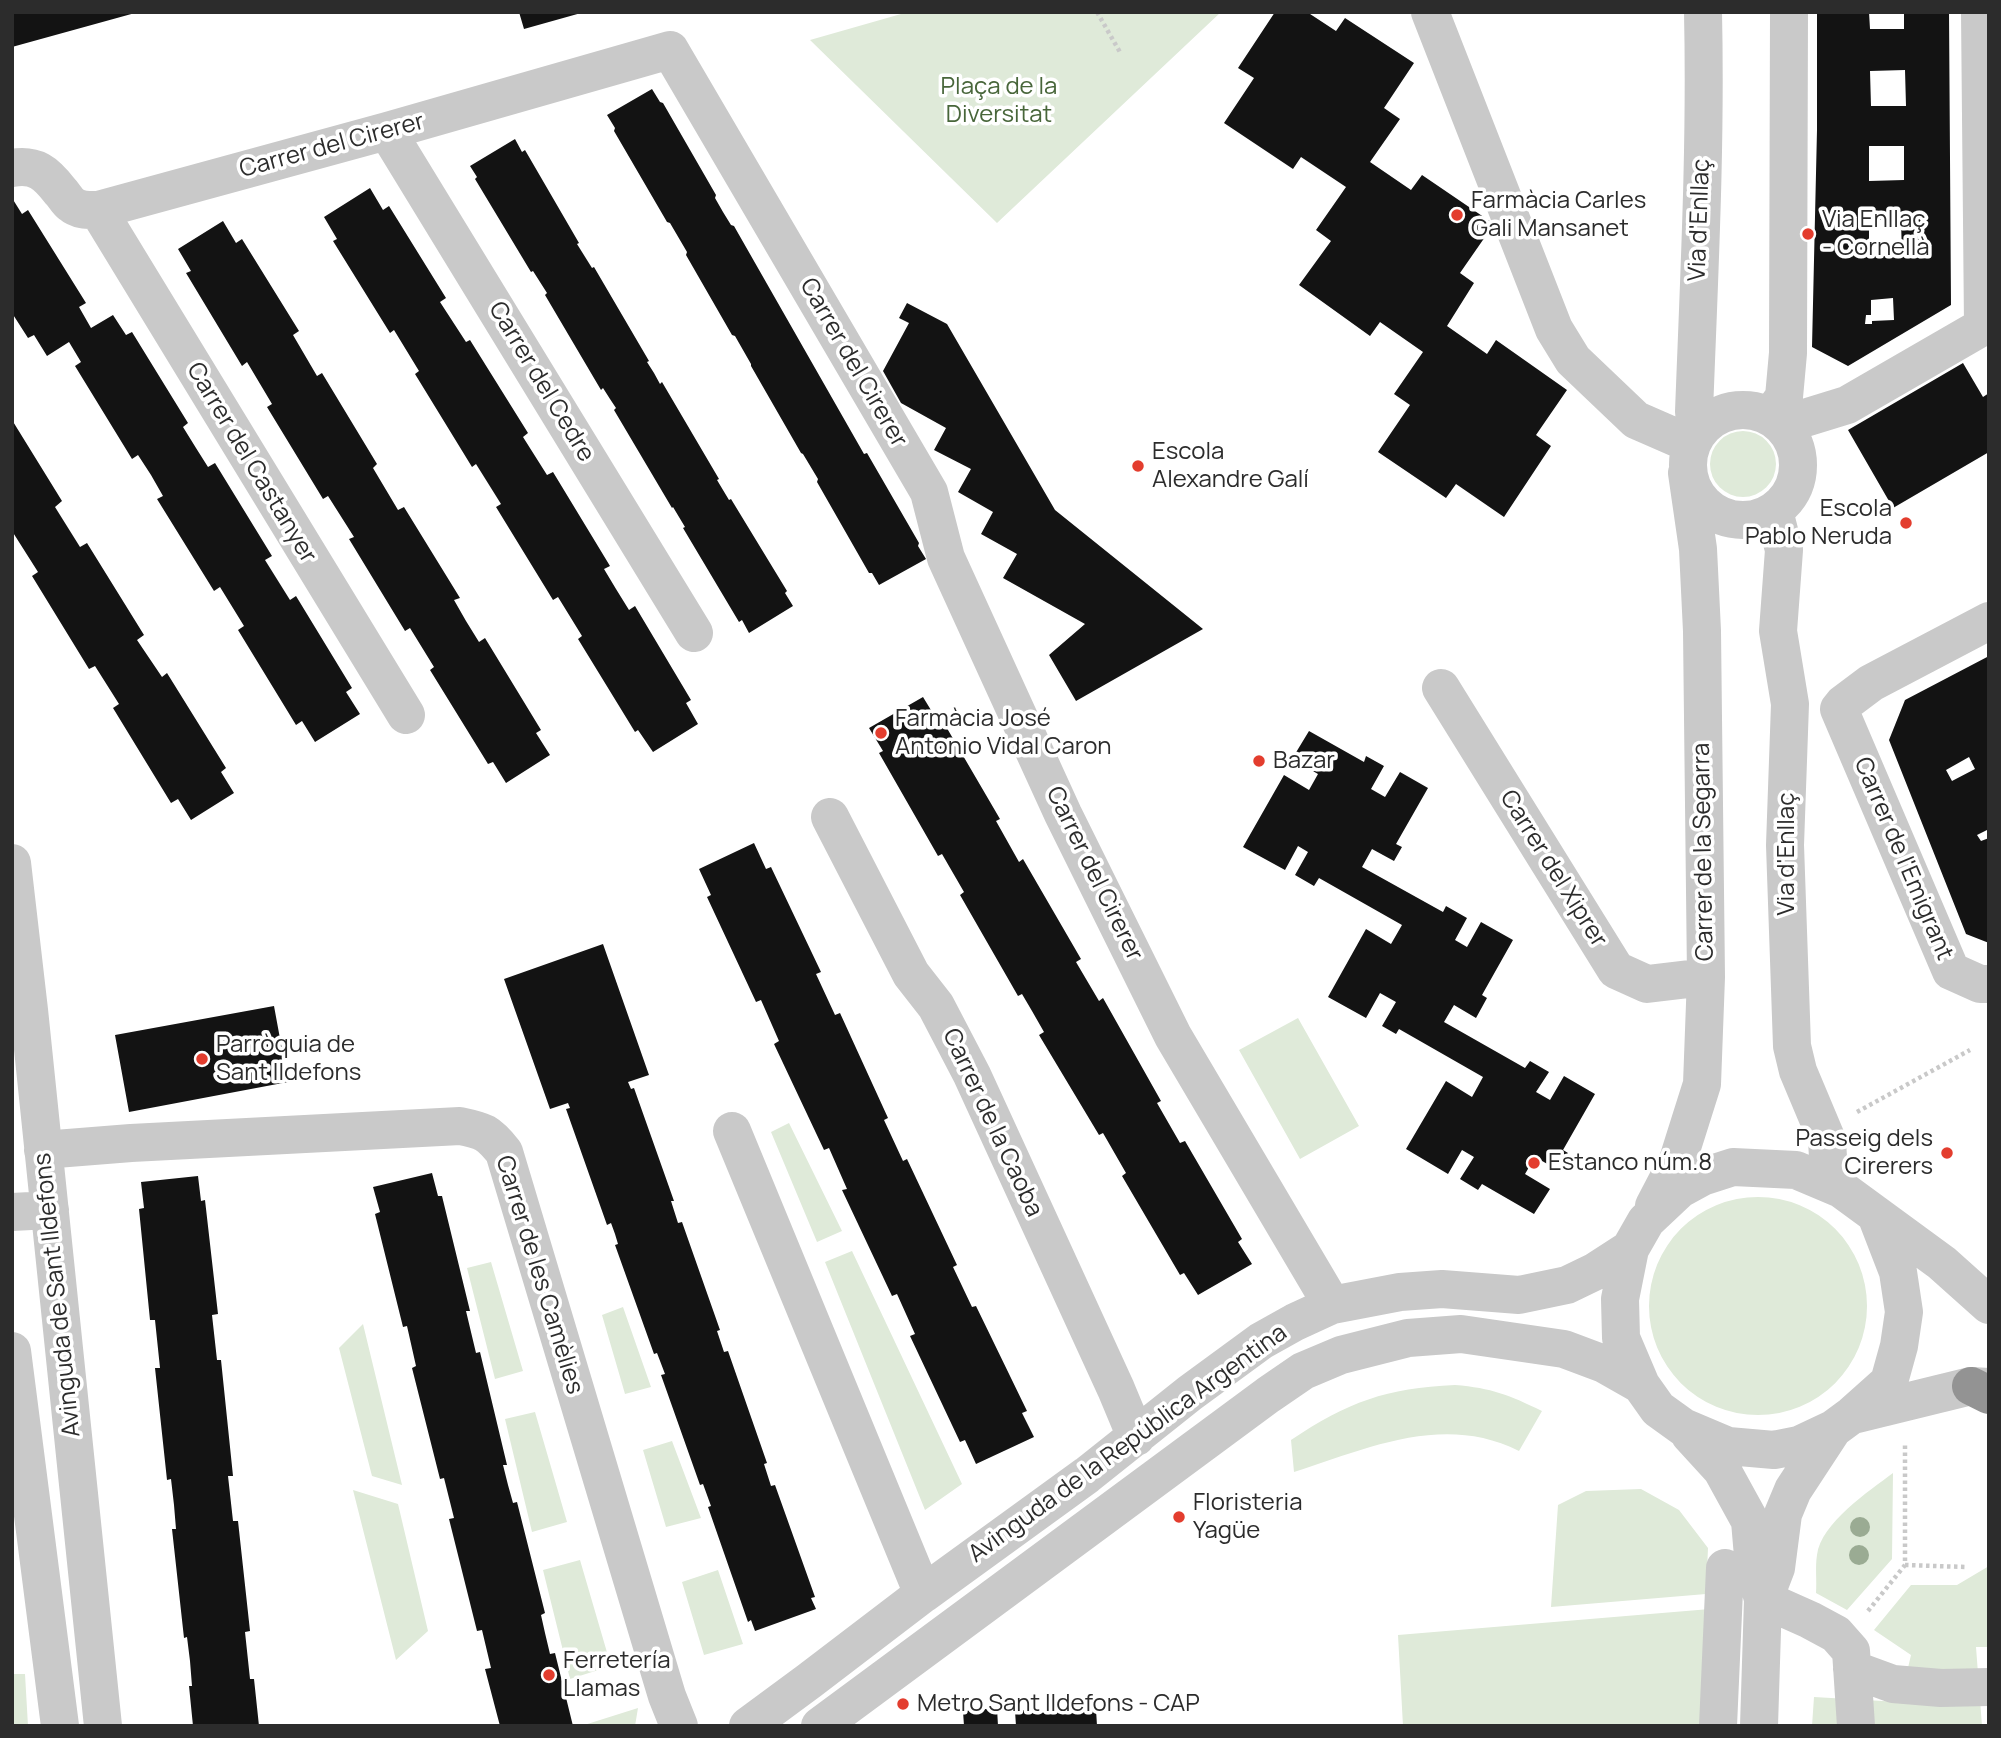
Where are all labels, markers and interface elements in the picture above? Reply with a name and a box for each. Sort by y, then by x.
park label: Plaça de la Diversitat [941,73,1057,129]
street label: Carrer del Cirerer [237,108,427,184]
street label: Via d'Enllaç [1683,158,1717,282]
place label: Farmàcia Carles Gali Mansanet [1471,187,1646,243]
place label: Via Enllaç - Cornellà [1822,206,1930,262]
marker: Farmàcia Carles Gali Mansanet [1449,207,1465,223]
marker: Via Enllaç - Cornellà [1800,226,1816,242]
street label: Carrer del Cirerer [793,274,913,452]
street label: Carrer del Cedre [482,297,600,467]
street label: Carrer del Castanyer [180,358,322,568]
place label: Escola Alexandre Galí [1152,438,1309,494]
marker: Escola Alexandre Galí [1130,458,1146,474]
place label: Escola Pablo Neruda [1745,495,1892,551]
marker: Escola Pablo Neruda [1898,515,1914,531]
place label: Farmàcia José Antonio Vidal Caron [895,705,1112,761]
marker: Farmàcia José Antonio Vidal Caron [873,725,889,741]
street label: Carrer de la Segarra [1688,743,1720,961]
place label: Bazar [1273,747,1335,775]
marker: Bazar [1251,753,1267,769]
street label: Carrer de l'Emigrant [1847,753,1959,965]
street label: Carrer del Cirerer [1039,782,1149,966]
street label: Carrer del Xiprer [1493,785,1613,953]
street label: Via d'Enllaç [1773,793,1801,915]
street label: Carrer de la Caoba [936,1024,1048,1222]
place label: Parròquia de Sant Ildefons [216,1031,361,1087]
marker: Parròquia de Sant Ildefons [194,1051,210,1067]
place label: Passeig dels Cirerers [1795,1125,1933,1181]
marker: Passeig dels Cirerers [1939,1145,1955,1161]
place label: Estanco núm.8 [1548,1149,1712,1177]
street label: Avinguda de Sant Ildefons [29,1152,87,1438]
street label: Carrer de les Camèlies [489,1152,589,1398]
marker: Estanco núm.8 [1526,1155,1542,1171]
street label: Avinguda de la República Argentina [963,1319,1293,1569]
place label: Floristeria Yagüe [1193,1489,1302,1545]
marker: Floristeria Yagüe [1171,1509,1187,1525]
place label: Ferretería Llamas [563,1647,671,1703]
marker: Ferretería Llamas [541,1667,557,1683]
place label: Metro Sant Ildefons - CAP [917,1690,1200,1718]
marker: Metro Sant Ildefons - CAP [895,1696,911,1712]

